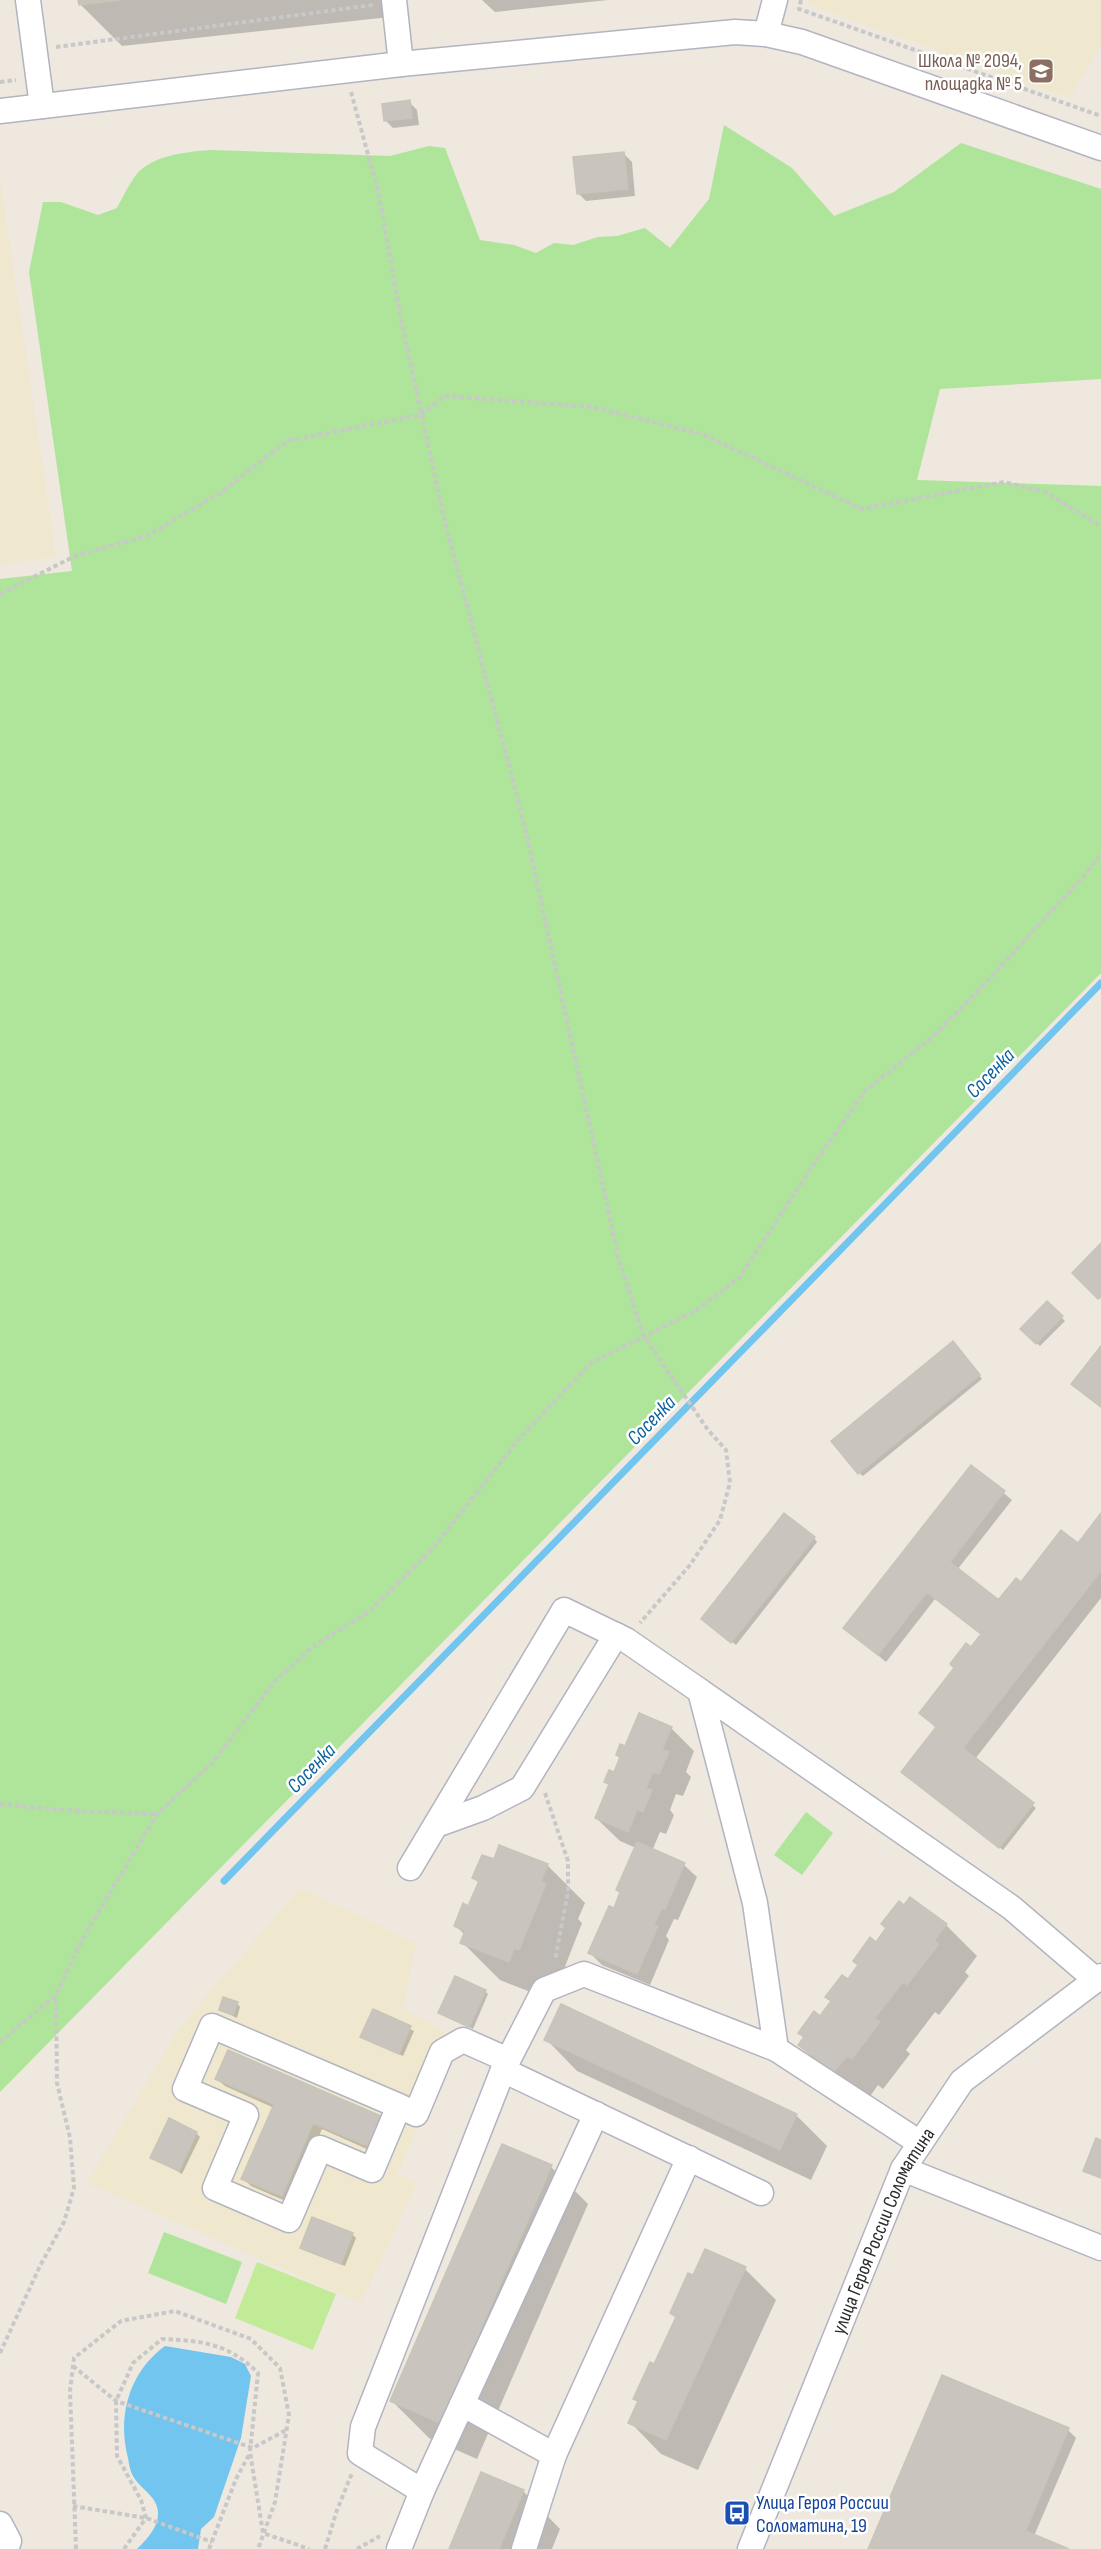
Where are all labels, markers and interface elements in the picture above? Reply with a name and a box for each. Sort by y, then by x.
place label: Школа № 2094, площадка № 5 [918,49,1022,96]
school or university icon: Школа № 2094, площадка № 5 [1026,56,1056,86]
water label: Сосенка [961,1043,1020,1103]
water label: Сосенка [622,1390,681,1450]
water label: Сосенка [282,1738,341,1798]
street label: улица Героя России Соломатина [827,2123,940,2338]
place label: Улица Героя России Соломатина, 19 [756,2491,889,2538]
bus stop icon: Улица Героя России Соломатина, 19 [722,2498,752,2528]

